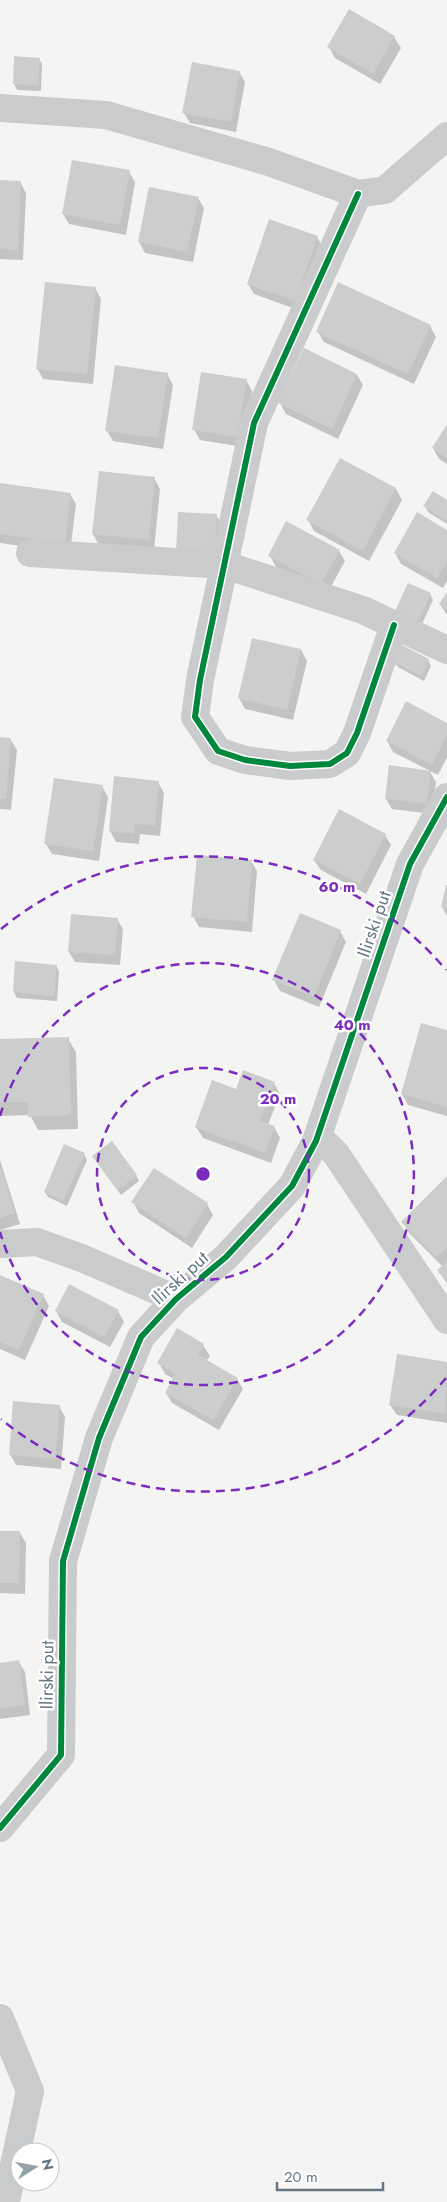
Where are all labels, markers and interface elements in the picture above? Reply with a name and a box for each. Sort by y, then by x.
text: 60 m [319,876,355,898]
street label: Ilirski put [351,887,398,961]
text: 40 m [333,1014,371,1036]
text: 20 m [260,1088,296,1110]
centre of rings [194,1165,212,1183]
street label: Ilirski put [146,1245,215,1311]
street label: Ilirski put [33,1640,61,1710]
north arrow [10,2142,60,2192]
text: N [37,2157,59,2172]
scale bar [277,2160,383,2192]
text: 20 m [284,2166,318,2188]

